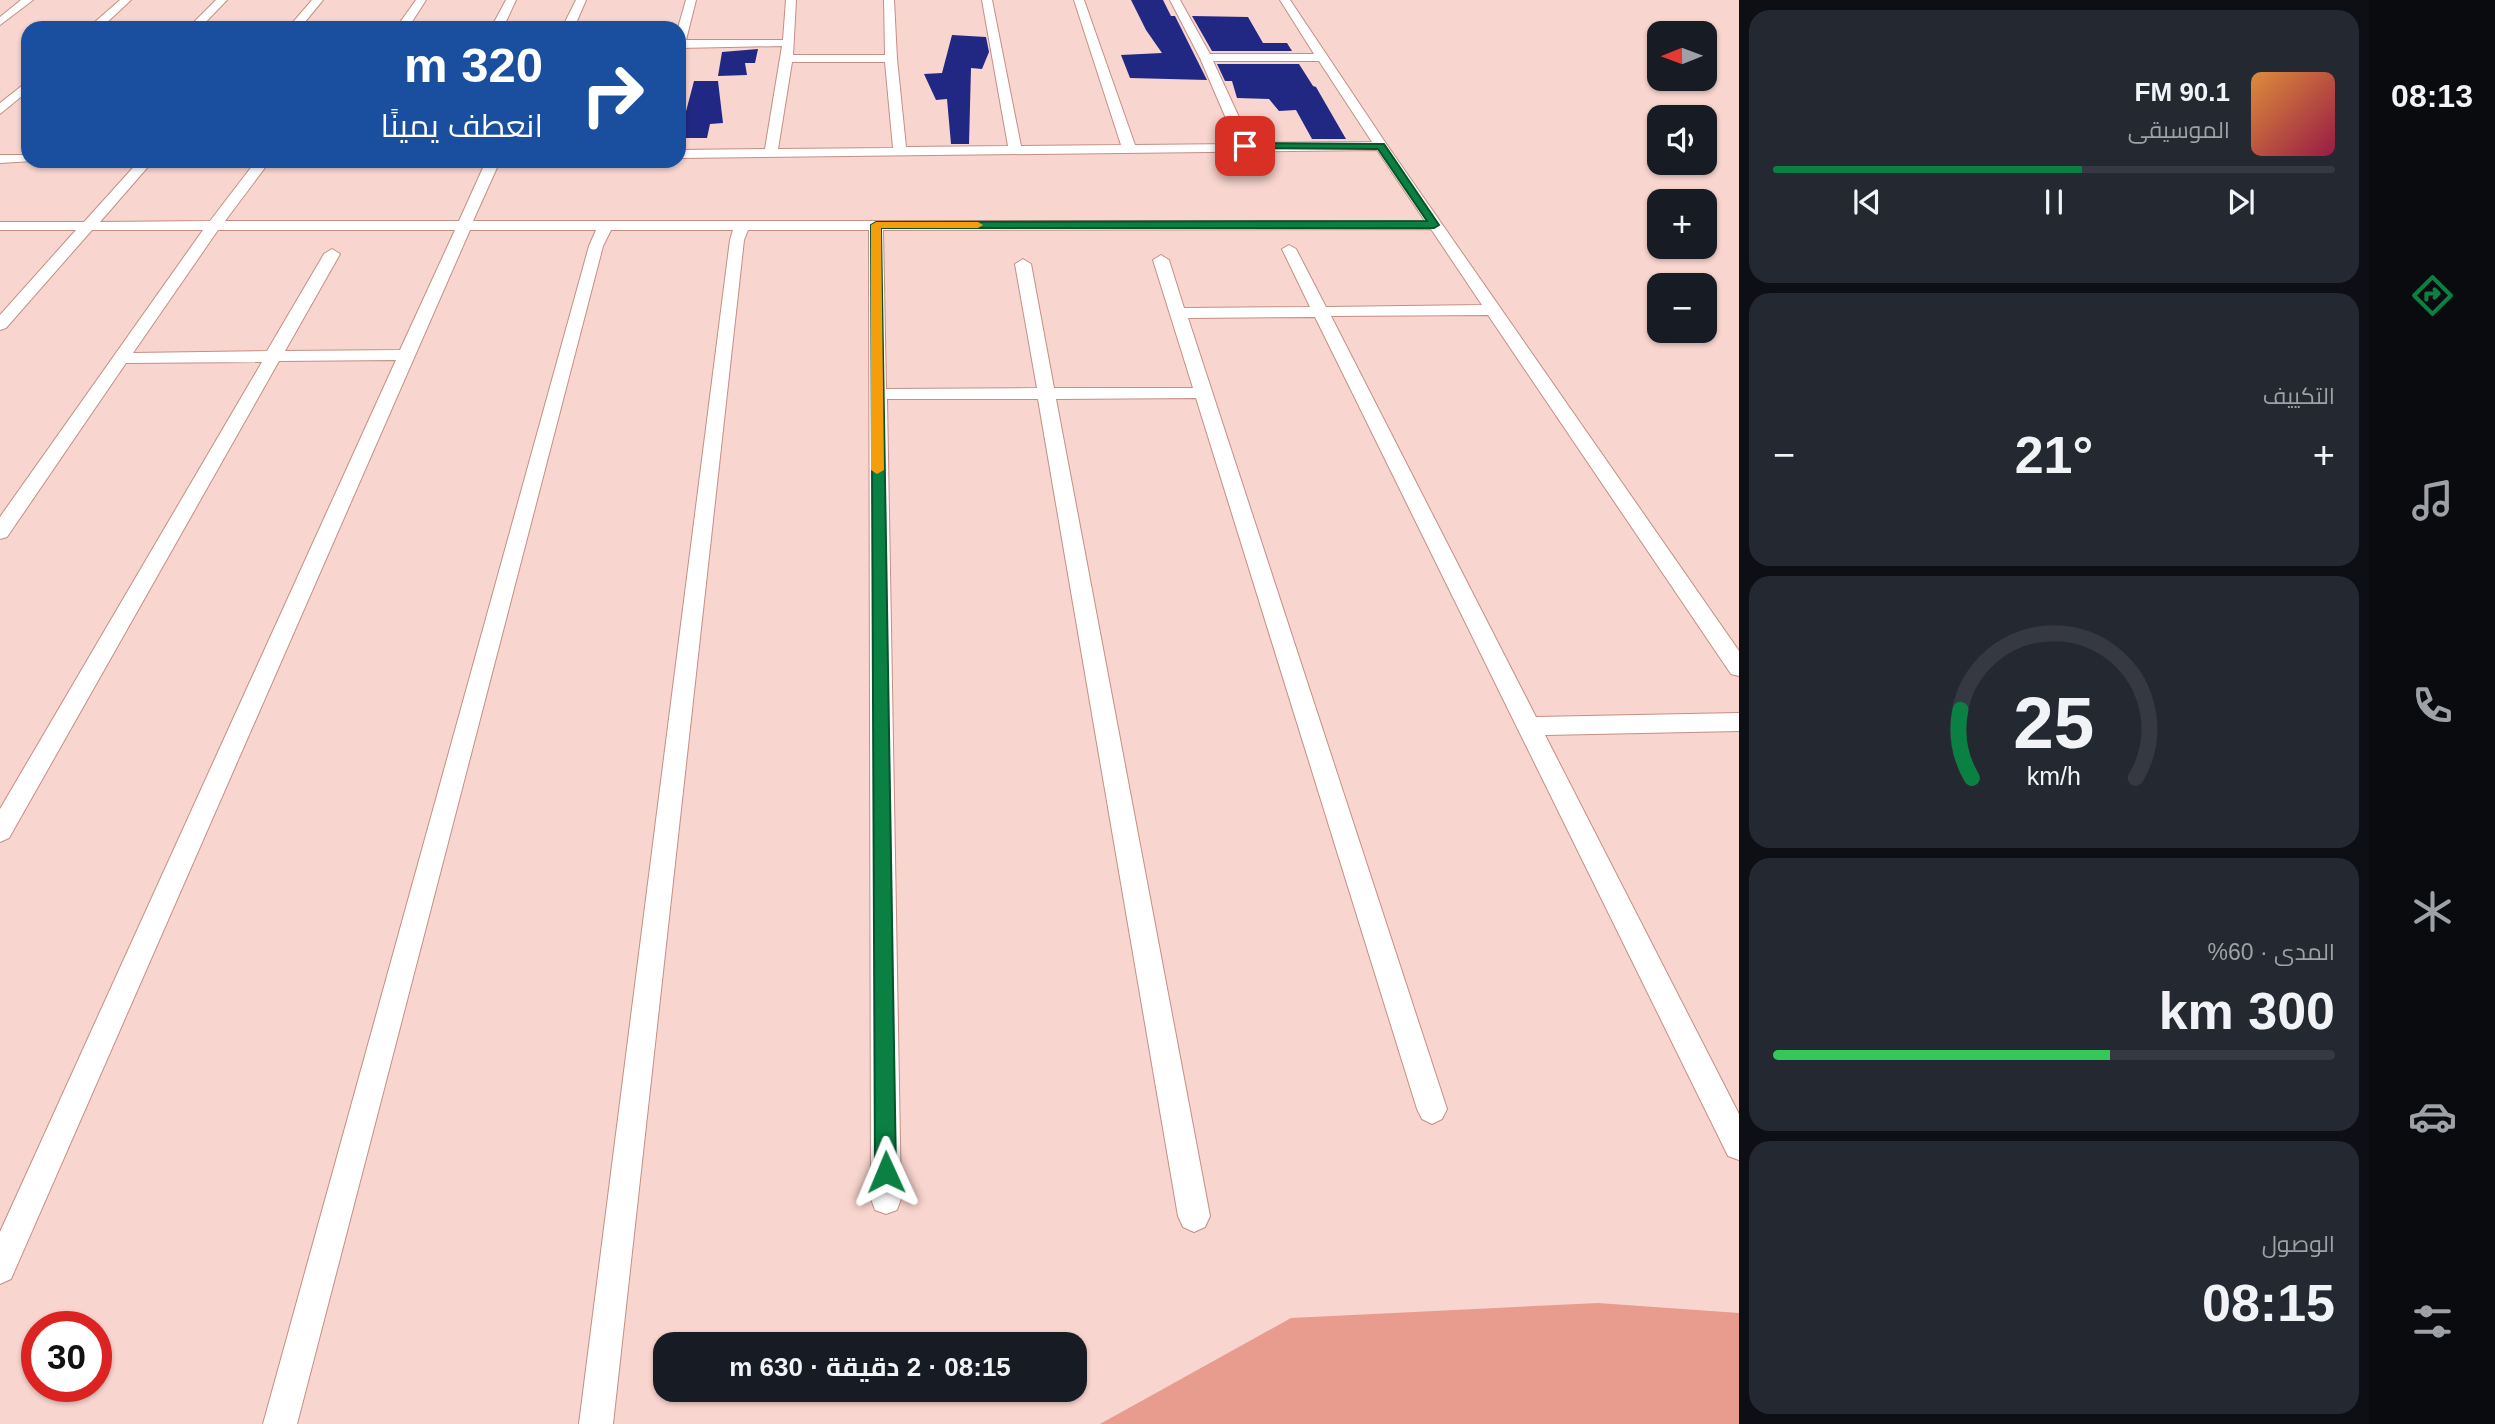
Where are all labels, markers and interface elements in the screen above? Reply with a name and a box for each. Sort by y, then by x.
north arrow [1647,21,1717,91]
map controls [1647,21,1717,343]
text: 320 m [404,38,543,92]
icon: right [567,49,658,140]
text: 90.1 FM [2135,77,2230,107]
text: 08:13 [2391,78,2473,114]
button: sound [1647,105,1717,175]
text: انعطف يمينًا [380,108,543,144]
pin [1215,116,1275,176]
text: الموسيقى [2128,117,2230,143]
icon: arrive [1226,127,1264,165]
icon: previous [1848,183,1886,221]
icon: pause [2035,183,2073,221]
icon: next [2222,183,2260,221]
button: + [1647,189,1717,259]
icon: directions [2408,271,2457,320]
button: − [1647,273,1717,343]
text: التكييف [2263,383,2335,409]
text: 21° [2015,426,2093,484]
text: − [1773,434,1795,476]
text: + [2313,434,2335,476]
icon: music [2408,476,2457,525]
icon: phone [2408,681,2457,730]
text: 25 [2014,682,2094,763]
text: km/h [2027,762,2081,790]
icon: climate [2408,887,2457,936]
text: المدى · 60% [2208,939,2335,965]
text: 300 km [2159,982,2335,1040]
icon: car [2408,1092,2457,1141]
position arrow [849,1135,923,1209]
text: الوصول [2262,1231,2335,1257]
text: 08:15 [2202,1274,2335,1332]
icon: filters [2408,1297,2457,1346]
speed limit sign: 30 [21,1311,112,1402]
text: 08:15 · 2 دقيقة · 630 m [729,1352,1011,1382]

